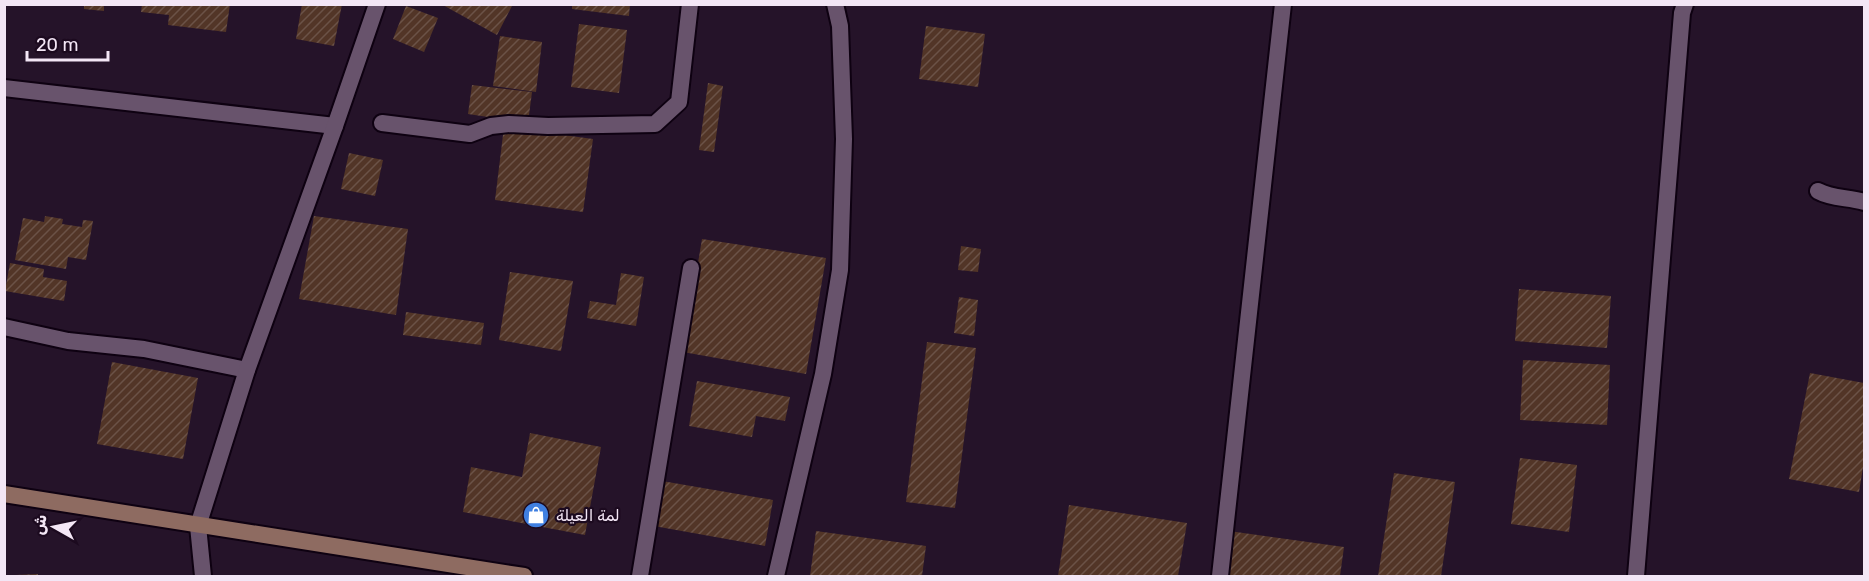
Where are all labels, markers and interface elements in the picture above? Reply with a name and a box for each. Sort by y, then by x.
scale bar [27,24,108,62]
text: 20 m [36,34,78,56]
north arrow [24,497,84,557]
shop icon: لمة العيلة [521,500,551,530]
place label: لمة العيلة [556,506,620,525]
text: ش [29,513,51,536]

